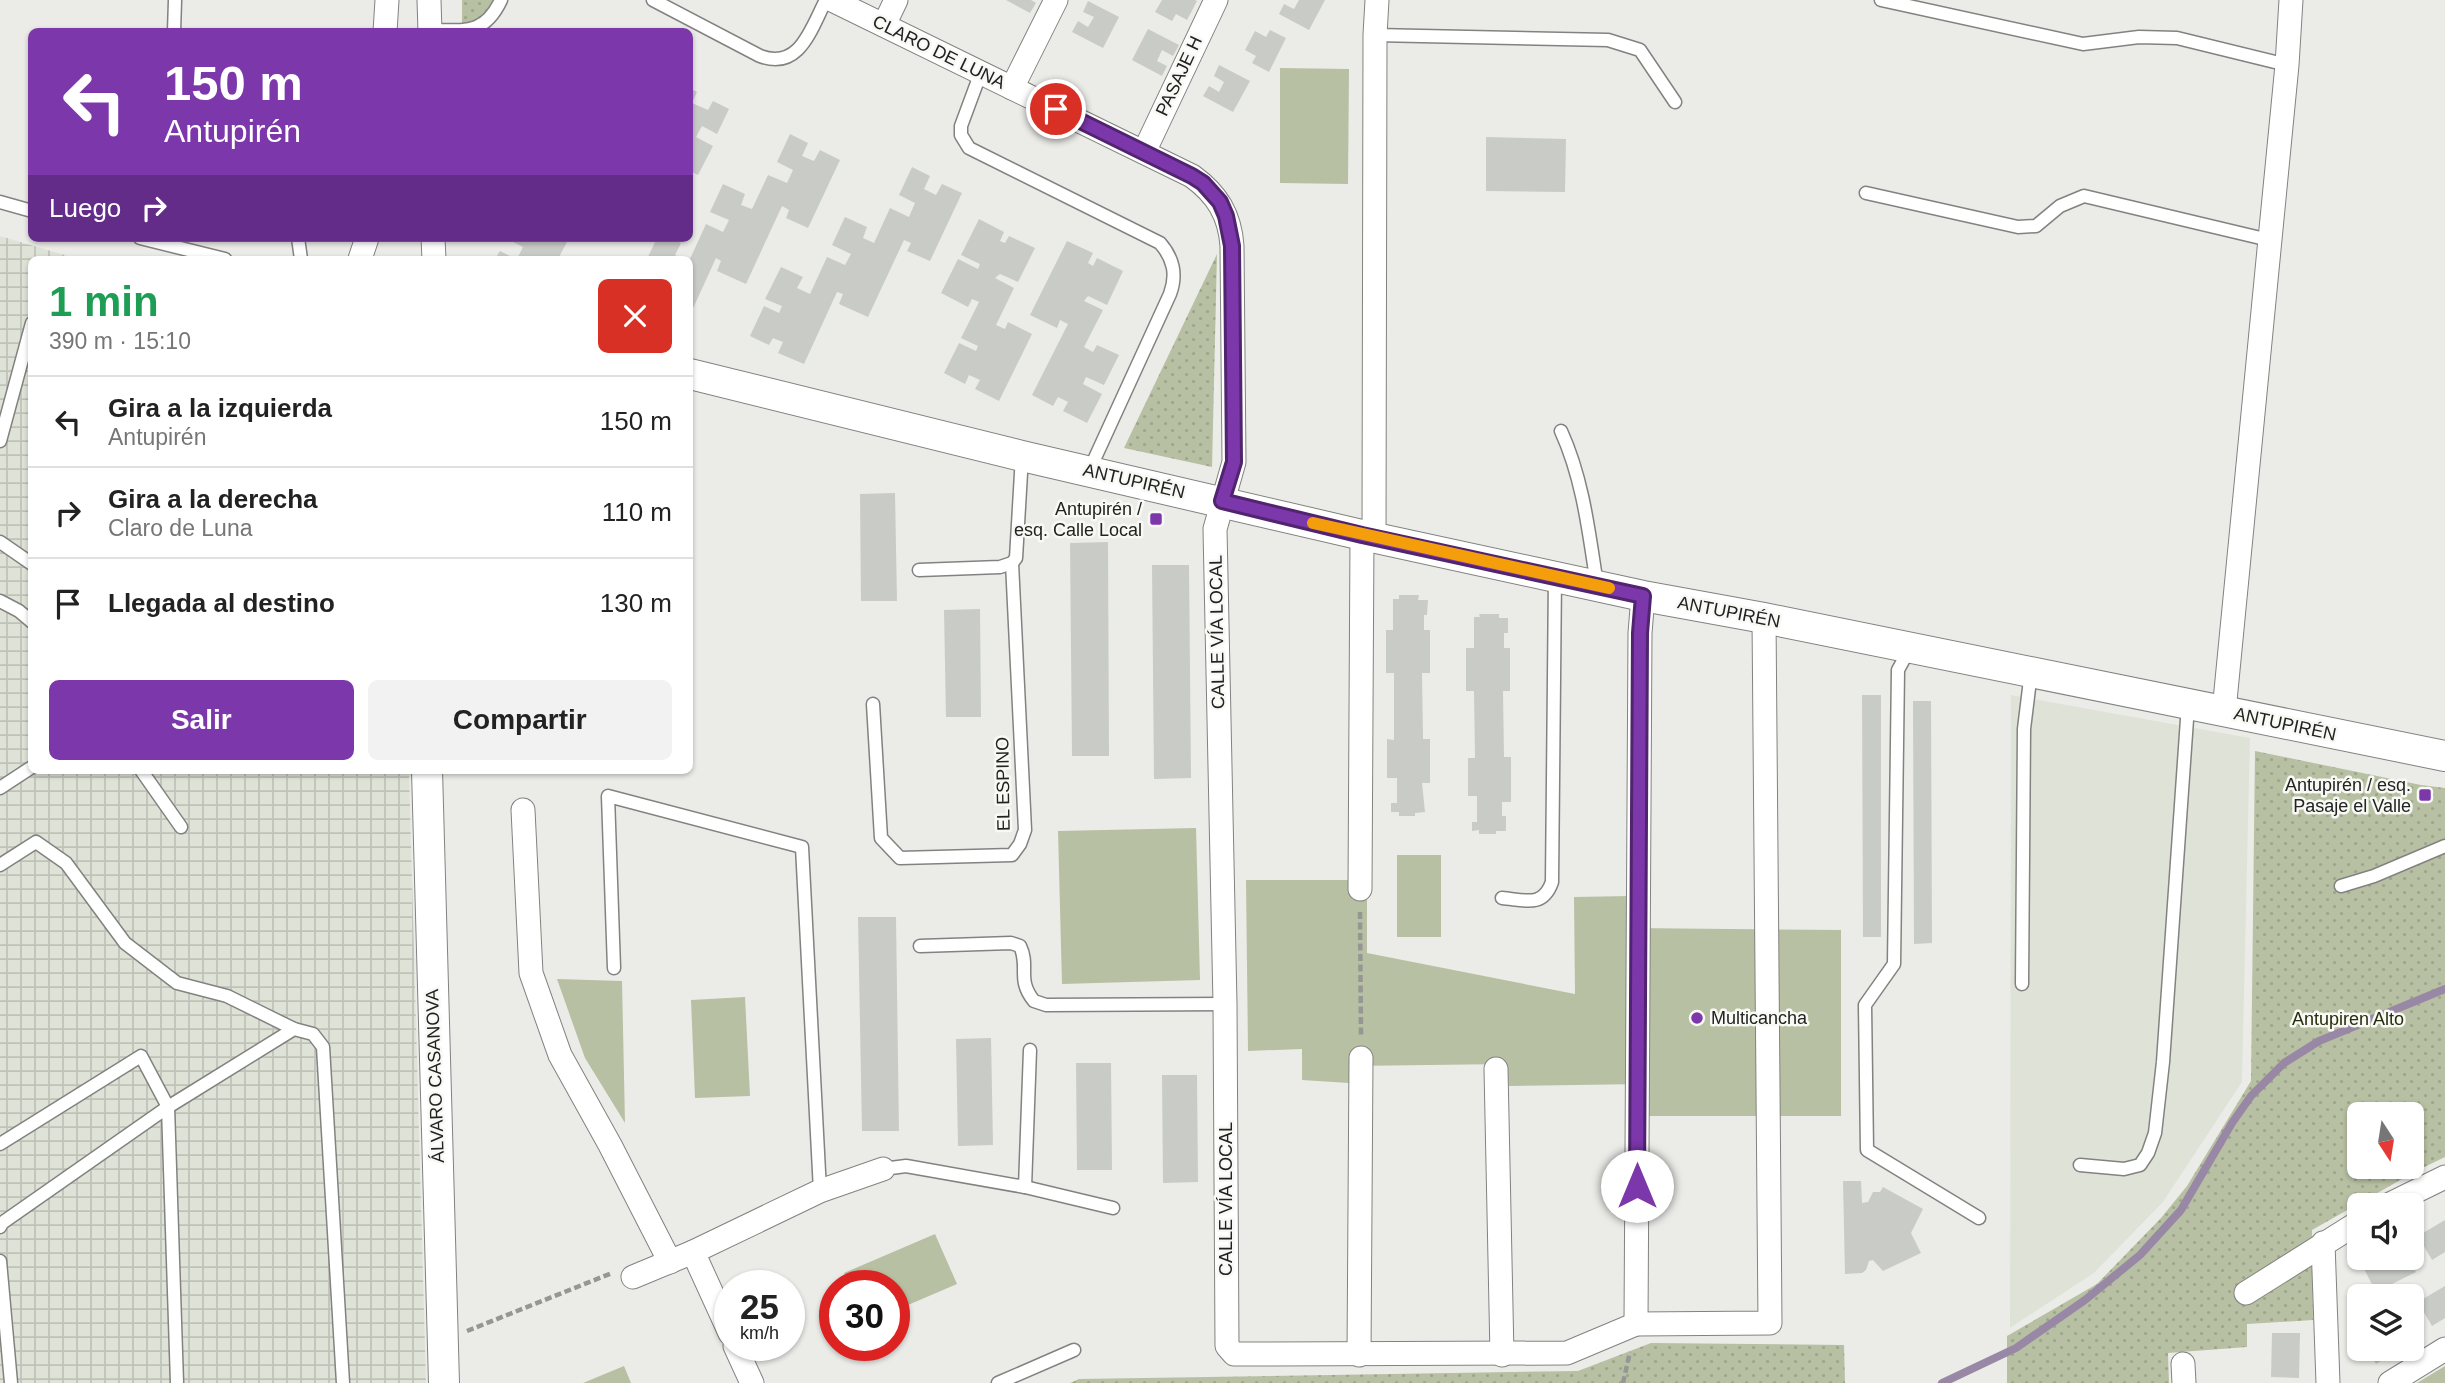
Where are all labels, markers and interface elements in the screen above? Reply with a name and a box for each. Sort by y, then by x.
street label: CLARO DE LUNA [869,11,1009,93]
street label: PASAJE H [1152,33,1206,119]
icon: left [49,56,140,147]
text: 150 m [164,56,303,110]
pin [1026,79,1086,139]
icon: arrive [1037,90,1075,128]
text: Antupirén [164,113,301,149]
icon: right [135,189,173,227]
text: Luego [49,193,121,223]
text: 1 min [49,278,159,325]
button: close [598,279,672,353]
text: 390 m · 15:10 [49,328,191,354]
text: Gira a la izquierda [108,393,332,423]
icon: left [49,403,87,441]
text: 150 m [600,406,672,436]
text: Antupirén [108,424,206,450]
street label: ANTUPIRÉN [1081,460,1187,502]
text: Gira a la derecha [108,484,318,514]
icon: right [49,494,87,532]
text: 110 m [602,497,672,527]
place label: Antupirén / esq. Calle Local [1014,499,1142,540]
marker: Antupirén / esq. Calle Local [1148,511,1164,527]
text: Claro de Luna [108,515,253,541]
street label: CALLE VÍA LOCAL [1206,555,1228,709]
icon: arrive [49,585,87,623]
text: Llegada al destino [108,588,335,618]
text: 130 m [600,588,672,618]
street label: ANTUPIRÉN [1676,592,1782,632]
button: Salir [49,680,354,760]
button: Compartir [368,680,672,760]
street label: ANTUPIRÉN [2232,703,2338,745]
street label: EL ESPINO [992,737,1014,831]
place label: Antupirén / esq. Pasaje el Valle [2285,775,2411,816]
marker: Antupirén / esq. Pasaje el Valle [2417,787,2433,803]
street label: ÁLVARO CASANOVA [422,989,448,1163]
place label: Multicancha [1711,1008,1808,1028]
park label: Antupiren Alto [2292,1009,2404,1029]
marker: Multicancha [1689,1010,1705,1026]
north arrow [2347,1102,2424,1180]
map controls [2347,1102,2424,1361]
street label: CALLE VÍA LOCAL [1216,1122,1236,1276]
position arrow [1600,1149,1674,1223]
button: sound [2347,1193,2424,1270]
speed limit sign: 30 [819,1270,910,1361]
button: layers [2347,1284,2424,1361]
text: 25 [740,1287,779,1326]
text: km/h [740,1323,779,1343]

